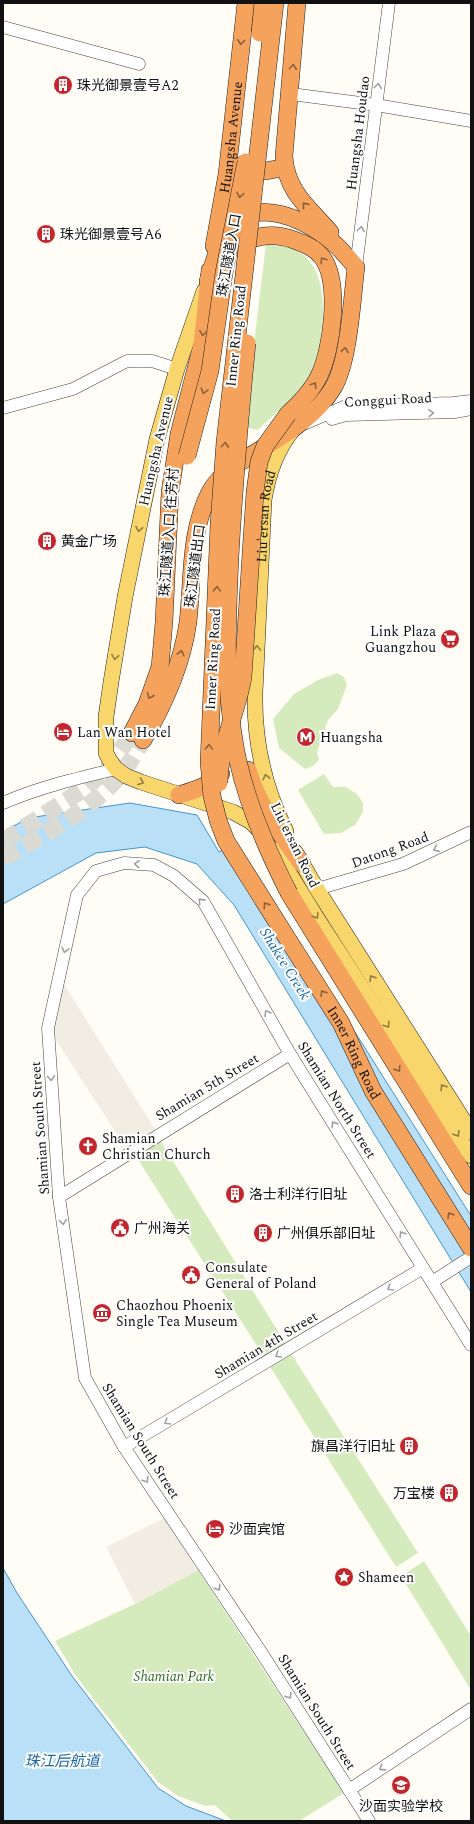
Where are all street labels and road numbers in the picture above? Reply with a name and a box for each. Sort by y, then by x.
street label: Huangsha Houdao [341,75,375,191]
street label: Huangsha Avenue [213,80,248,195]
street label: 珠江隧道入口 [211,212,247,298]
street label: Inner Ring Road [220,284,252,388]
street label: Conggui Road [343,387,433,413]
street label: Huangsha Avenue [133,394,179,508]
street label: 珠江隧道入口 往芳村 [154,467,184,597]
street label: Liu'ersan Road [251,467,281,563]
street label: 珠江隧道出口 [179,523,211,609]
street label: Inner Ring Road [200,607,226,710]
street label: Liu'ersan Road [265,799,325,892]
street label: Datong Road [348,826,432,874]
street label: Inner Ring Road [322,1002,386,1104]
street label: Shamian North Street [292,1037,382,1163]
street label: Shamian 5th Street [151,1048,263,1126]
street label: Shamian South Street [25,1061,55,1195]
street label: Shamian 4th Street [210,1306,322,1384]
street label: Shamian South Street [97,1379,185,1503]
street label: Shamian South Street [273,1650,361,1774]

